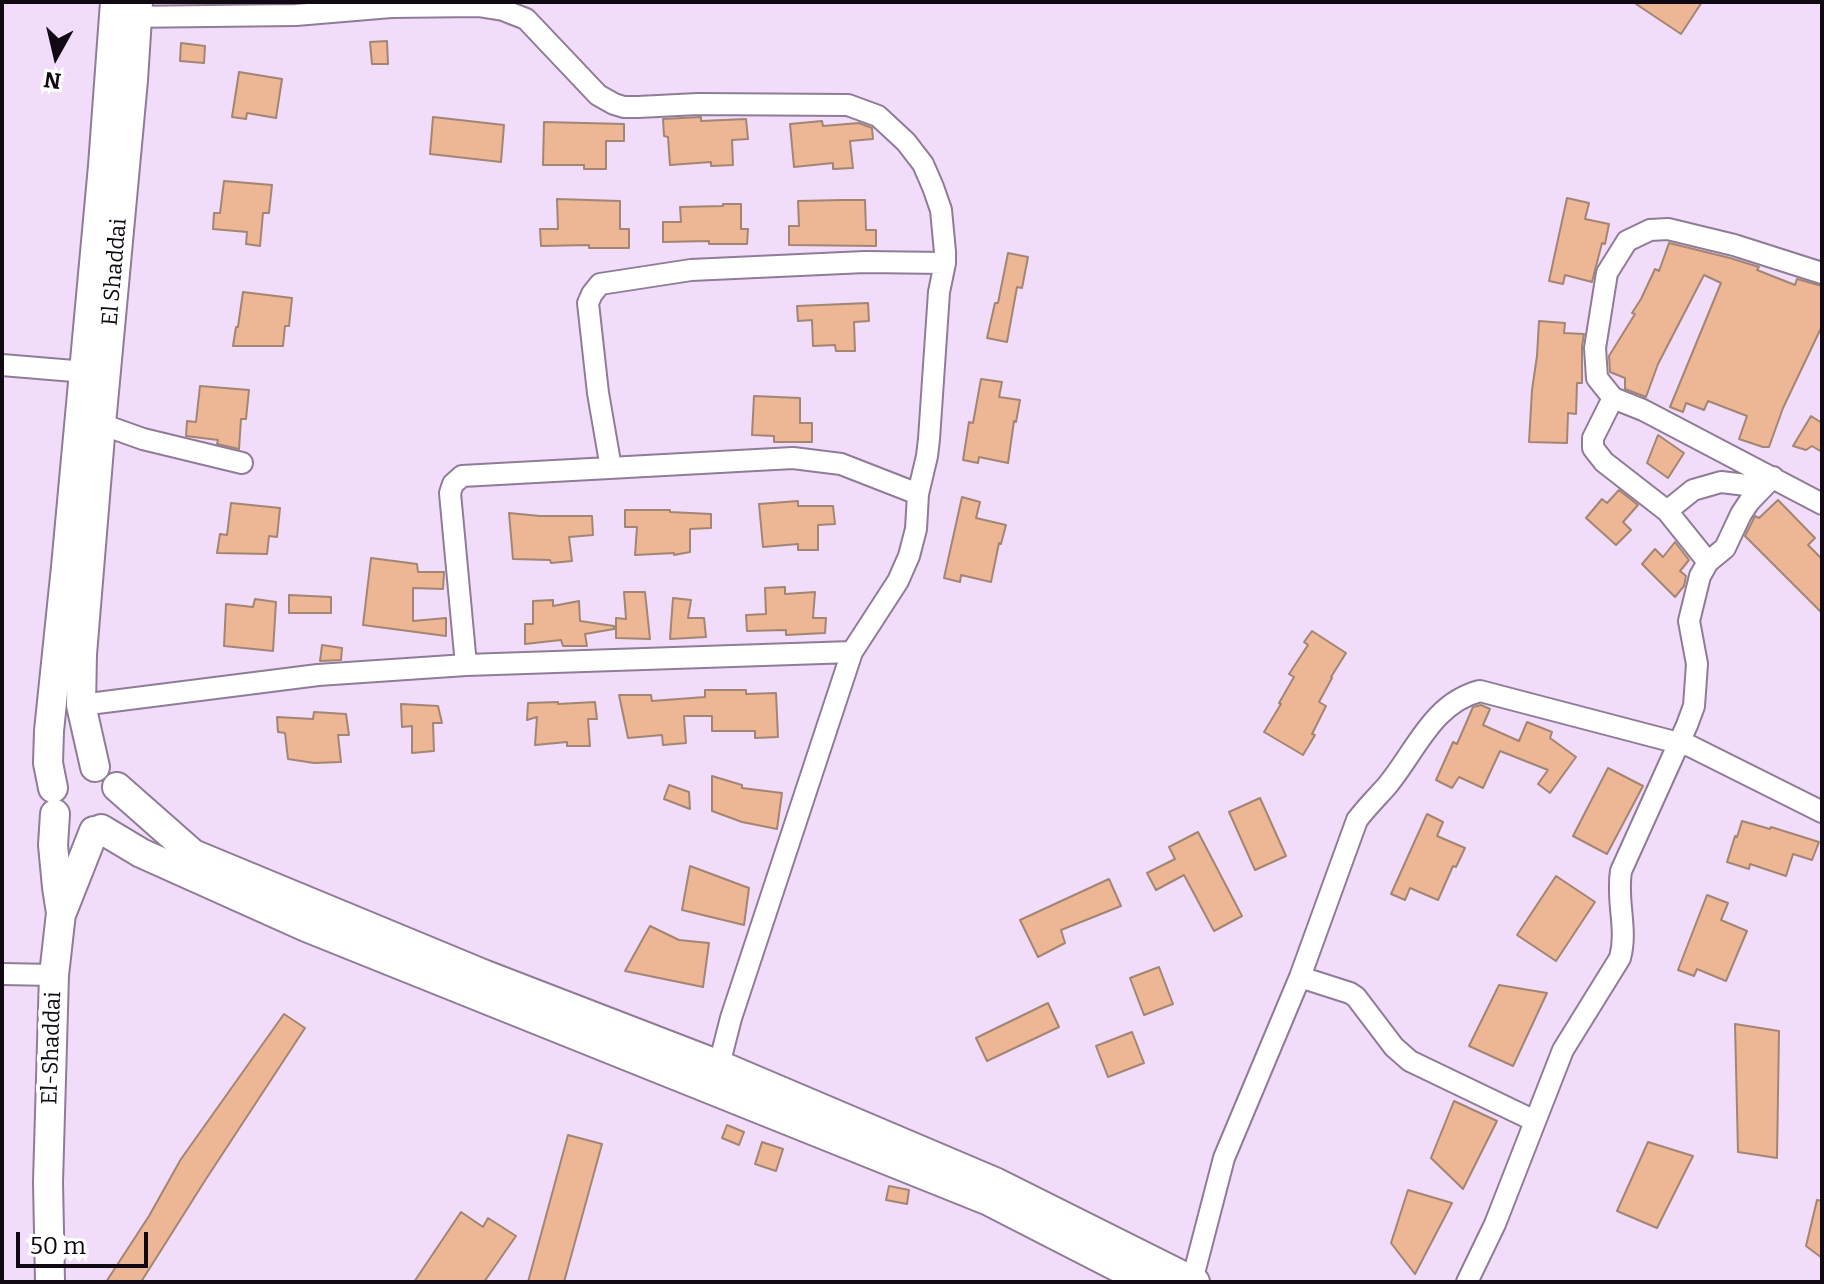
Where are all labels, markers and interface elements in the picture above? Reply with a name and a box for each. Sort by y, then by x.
north arrow [16,16,96,96]
text: N [42,66,63,95]
street label: El Shaddai [97,217,133,327]
street label: El-Shaddai [37,991,67,1105]
scale bar [20,1216,152,1266]
text: 50 m [30,1232,86,1260]

